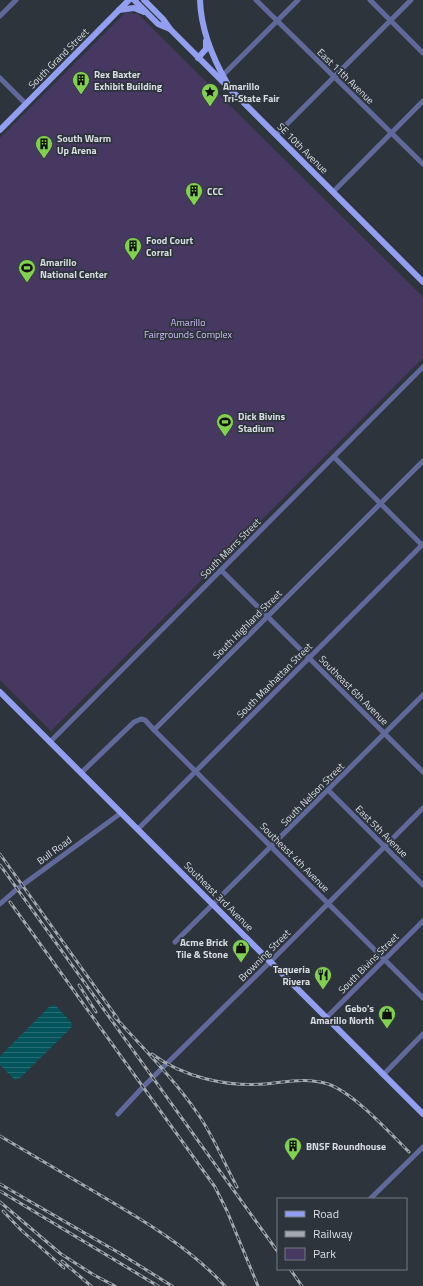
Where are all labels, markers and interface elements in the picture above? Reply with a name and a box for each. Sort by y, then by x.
street label: South Grand Street [25,24,92,92]
street label: East 11th Avenue [314,45,378,108]
place label: Rex Baxter Exhibit Building [94,67,163,94]
building icon: Rex Baxter Exhibit Building [71,70,91,95]
place label: Amarillo Tri-State Fair [223,79,280,106]
place icon: Amarillo Tri-State Fair [200,82,220,107]
street label: SE 10th Avenue [274,119,332,177]
place label: South Warm Up Arena [57,131,111,158]
building icon: South Warm Up Arena [34,134,54,159]
building icon: CCC [184,181,204,206]
place label: CCC [207,184,224,199]
place label: Food Court Corral [146,233,193,260]
building icon: Food Court Corral [123,236,143,261]
place label: Amarillo National Center [40,255,108,282]
sports icon: Amarillo National Center [17,258,37,283]
park label: Amarillo Fairgrounds Complex [144,315,233,342]
place label: Dick Bivins Stadium [238,409,286,436]
sports icon: Dick Bivins Stadium [215,412,235,437]
street label: South Marrs Street [197,514,264,582]
street label: South Highland Street [209,586,286,662]
street label: South Manhattan Street [233,639,316,722]
street label: Southeast 6th Avenue [315,652,392,729]
street label: South Nelson Street [277,759,348,830]
street label: East 5th Avenue [352,802,411,861]
street label: Southeast 4th Avenue [256,819,333,896]
street label: Bull Road [34,833,75,868]
street label: Southeast 3rd Avenue [180,858,257,935]
street label: Browning Street [235,926,294,985]
street label: South Bivins Street [335,929,402,997]
place label: Acme Brick Tile & Stone [176,935,229,962]
shop icon: Acme Brick Tile & Stone [231,938,251,963]
place label: Taqueria Rivera [273,962,310,989]
restaurant icon: Taqueria Rivera [313,965,333,990]
place label: Gebo's Amarillo North [310,1001,374,1028]
shop icon: Gebo's Amarillo North [377,1004,397,1029]
building icon: BNSF Roundhouse [283,1136,303,1161]
place label: BNSF Roundhouse [306,1139,386,1154]
legend [277,1198,407,1270]
text: Road [313,1204,339,1223]
text: Railway [313,1224,353,1243]
text: Park [313,1244,336,1263]

